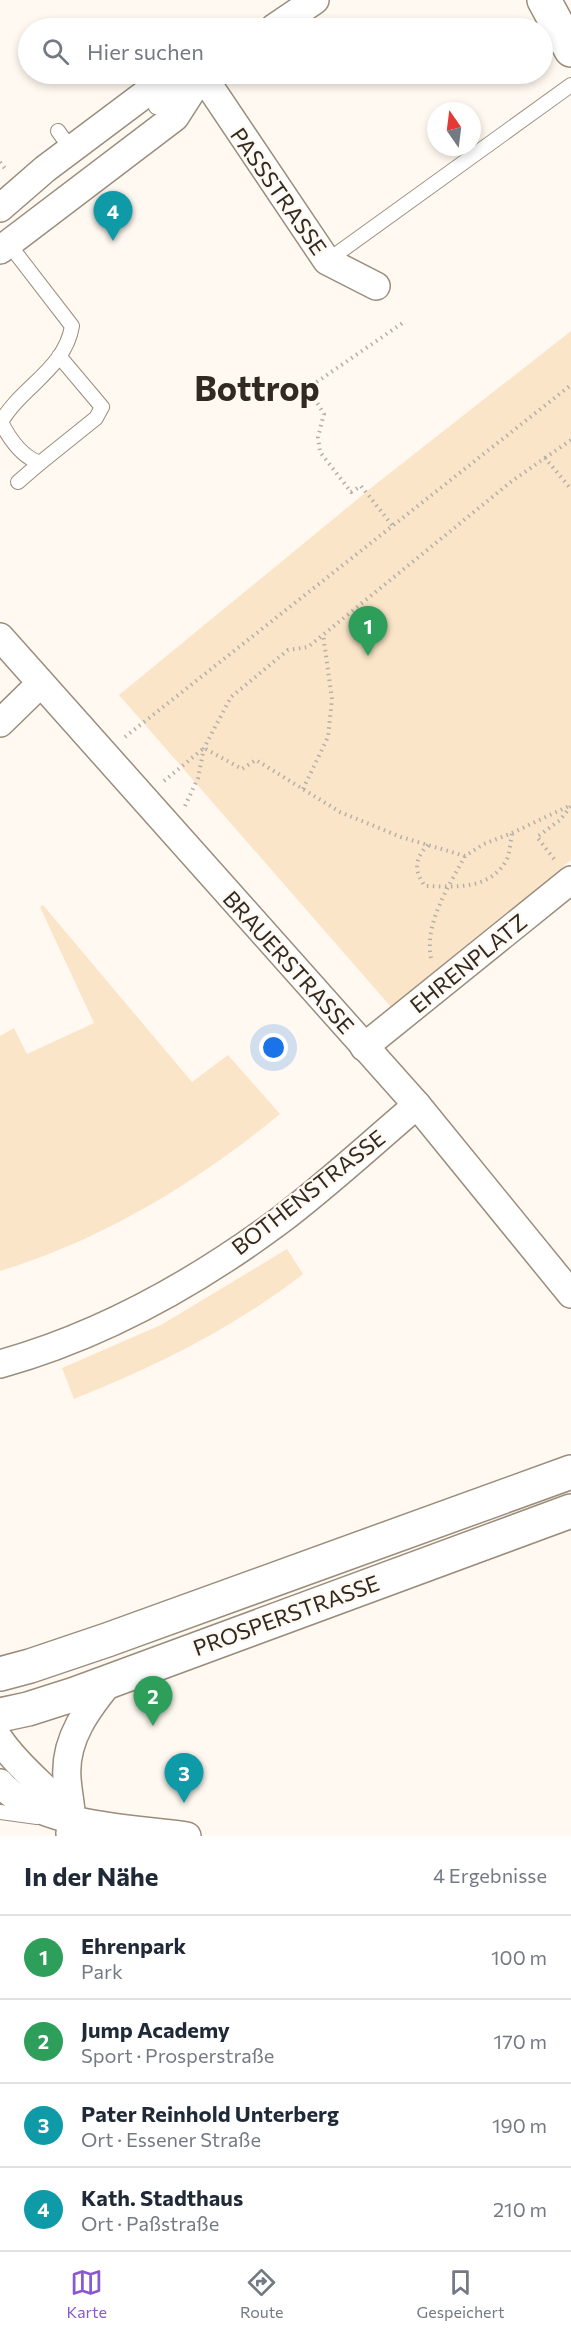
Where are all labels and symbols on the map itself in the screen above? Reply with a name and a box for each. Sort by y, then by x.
north arrow [427,102,481,156]
street label: PASSSTRASSE [225,122,333,260]
pin: 4 [94,192,132,241]
district label: Bottrop [194,366,320,408]
pin: 1 [348,606,388,656]
street label: BRAUERSTRASSE [218,885,360,1039]
street label: EHRENPLATZ [404,908,532,1018]
your location [259,1033,288,1062]
street label: BOTHENSTRASSE [226,1124,390,1260]
street label: PROSPERSTRASSE [189,1569,383,1661]
pin: 2 [134,1676,172,1726]
pin: 3 [164,1754,204,1803]

